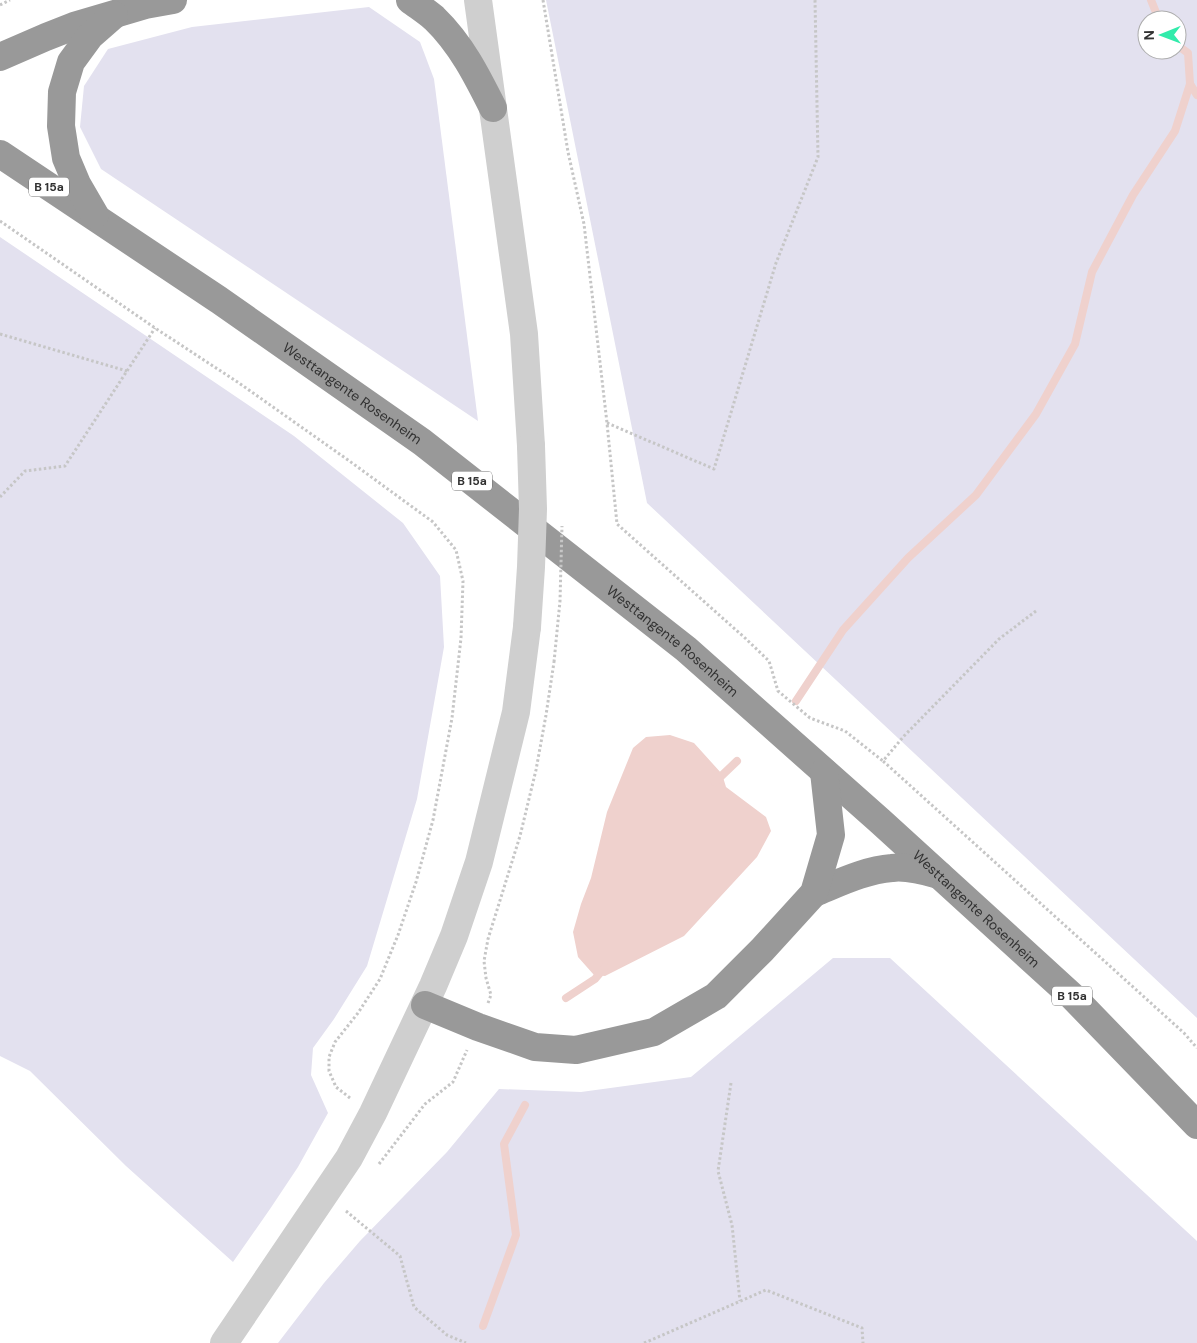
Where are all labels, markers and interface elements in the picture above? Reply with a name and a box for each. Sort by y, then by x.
north arrow [1137,10,1187,60]
text: N [1140,30,1158,40]
road number: B 15a [29,178,69,196]
street label: Westtangente Rosenheim [279,338,426,448]
road number: B 15a [452,472,492,491]
street label: Westtangente Rosenheim [603,581,742,701]
street label: Westtangente Rosenheim [909,846,1044,971]
road number: B 15a [1052,986,1092,1006]

